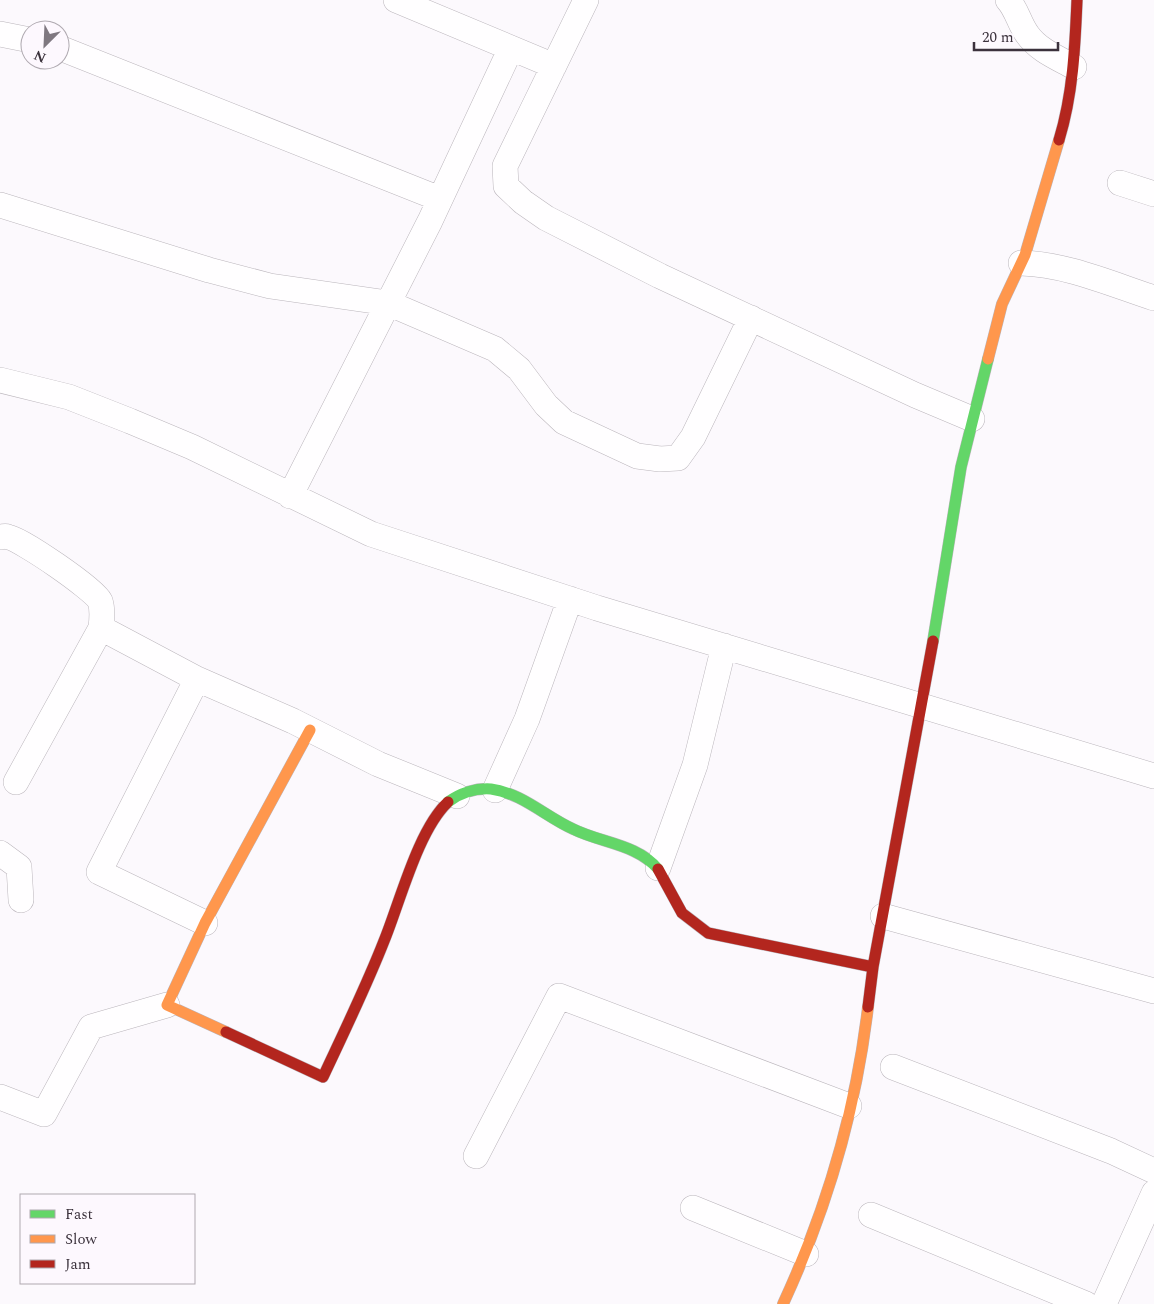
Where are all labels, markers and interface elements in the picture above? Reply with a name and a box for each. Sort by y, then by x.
north arrow [20,20,70,70]
scale bar [974,20,1058,52]
text: 20 m [982,26,1014,49]
text: N [30,45,49,68]
legend [20,1194,195,1284]
text: Fast [65,1203,93,1226]
text: Slow [65,1228,97,1251]
text: Jam [65,1253,91,1276]

